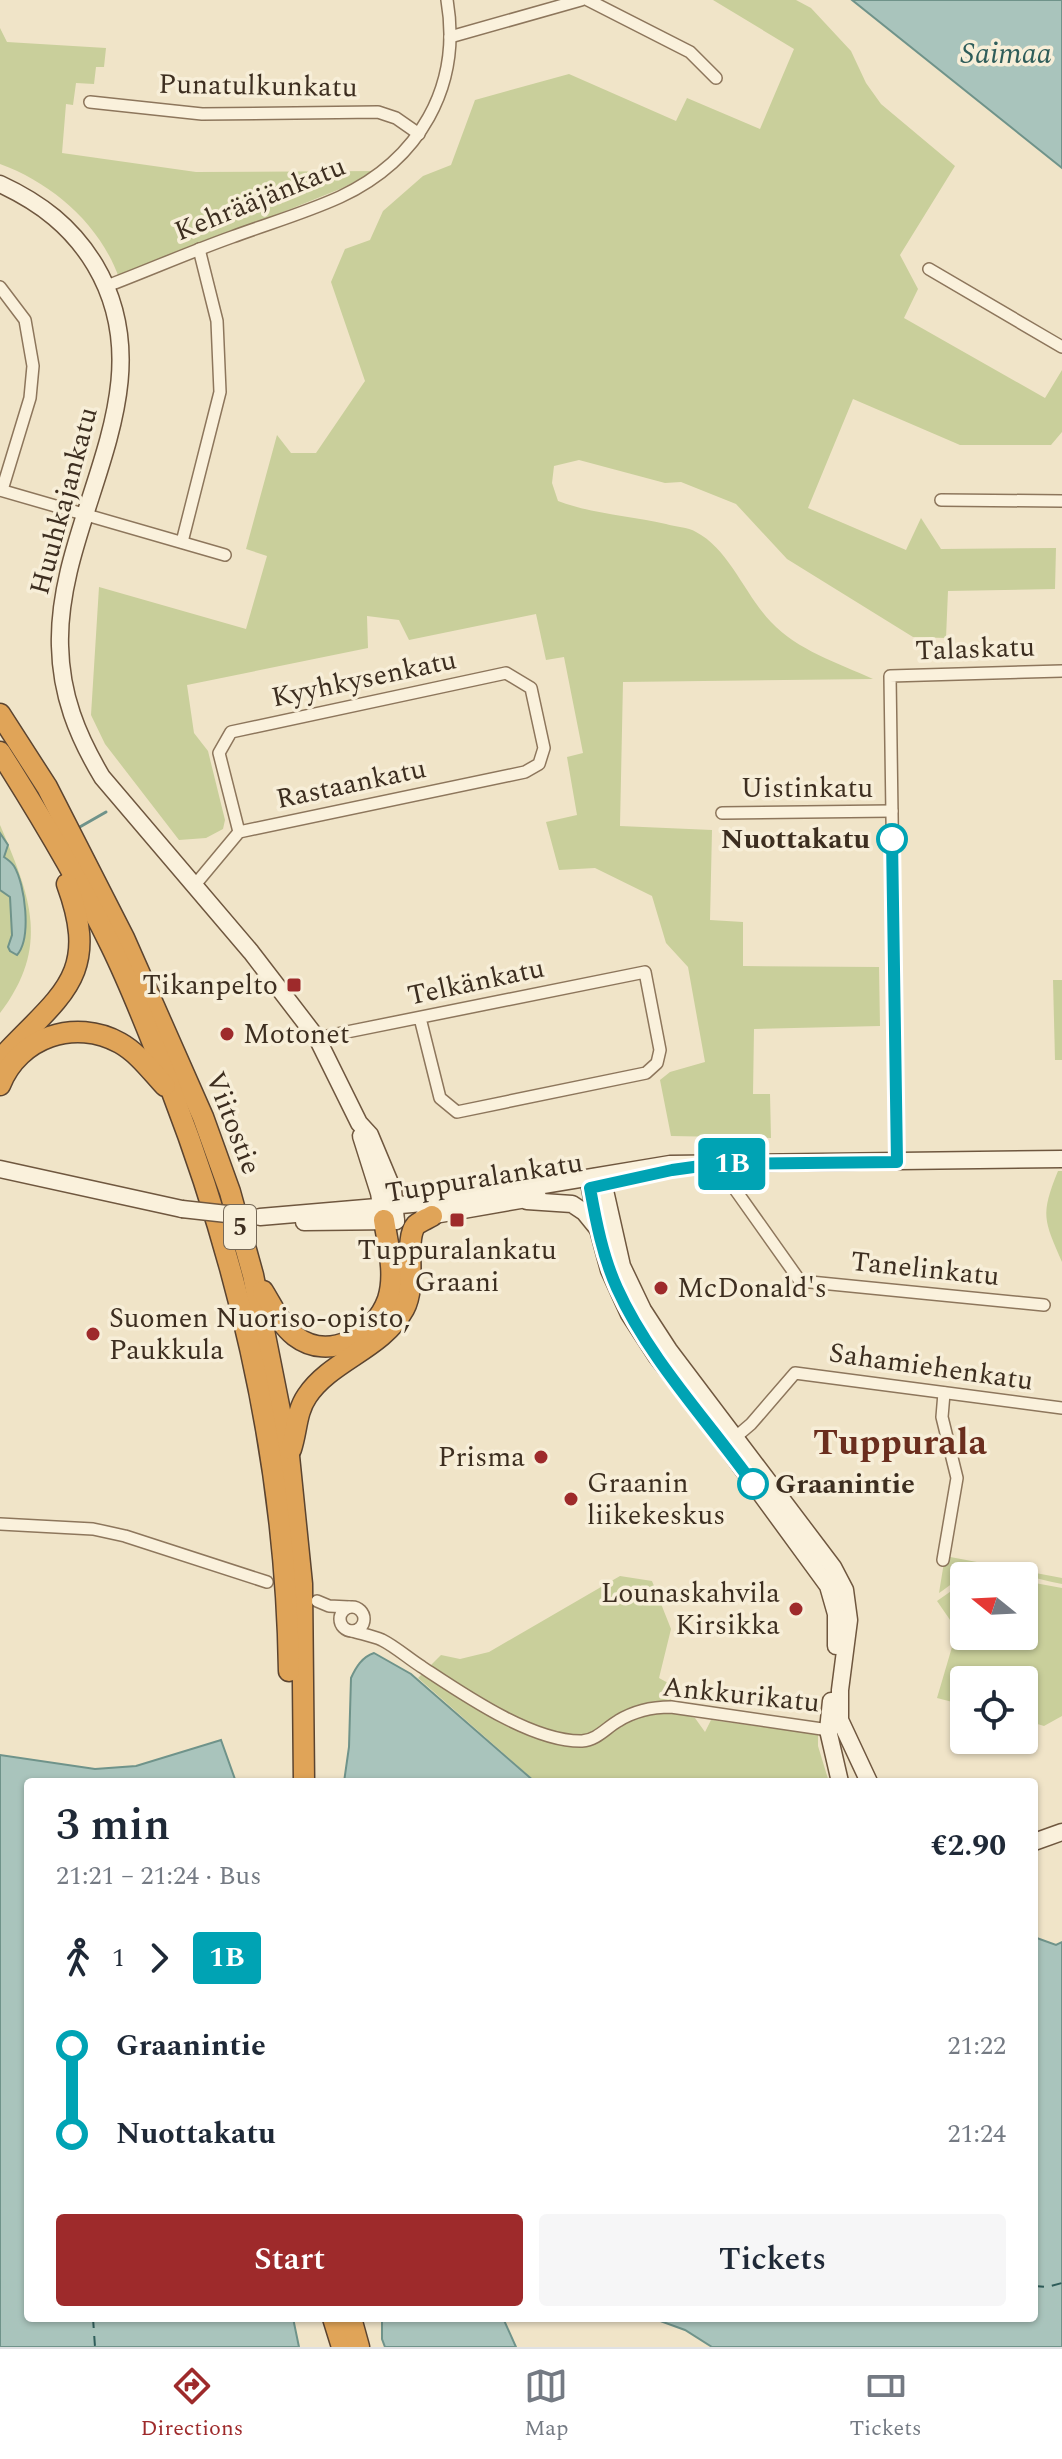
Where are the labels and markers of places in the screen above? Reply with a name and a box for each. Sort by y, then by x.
place label: Nuottakatu [721,818,870,861]
marker: Nuottakatu [877,824,907,854]
place label: Tikanpelto [142,964,278,1007]
marker: Tikanpelto [285,976,303,994]
place label: Motonet [243,1013,350,1056]
marker: Motonet [218,1025,236,1043]
marker: Tuppuralankatu Graani [448,1211,466,1229]
place label: Tuppuralankatu Graani [357,1229,557,1304]
place label: McDonald's [677,1267,827,1310]
marker: McDonald's [652,1279,670,1297]
place label: Suomen Nuoriso-opisto, Paukkula [109,1297,410,1372]
marker: Suomen Nuoriso-opisto, Paukkula [84,1325,102,1343]
place label: Prisma [438,1436,525,1479]
marker: Prisma [532,1448,550,1466]
place label: Graanin liikekeskus [587,1462,725,1537]
place label: Graanintie [775,1463,915,1506]
marker: Graanintie [738,1469,768,1499]
marker: Graanin liikekeskus [562,1490,580,1508]
place label: Lounaskahvila Kirsikka [601,1572,780,1647]
marker: Lounaskahvila Kirsikka [787,1600,805,1618]

